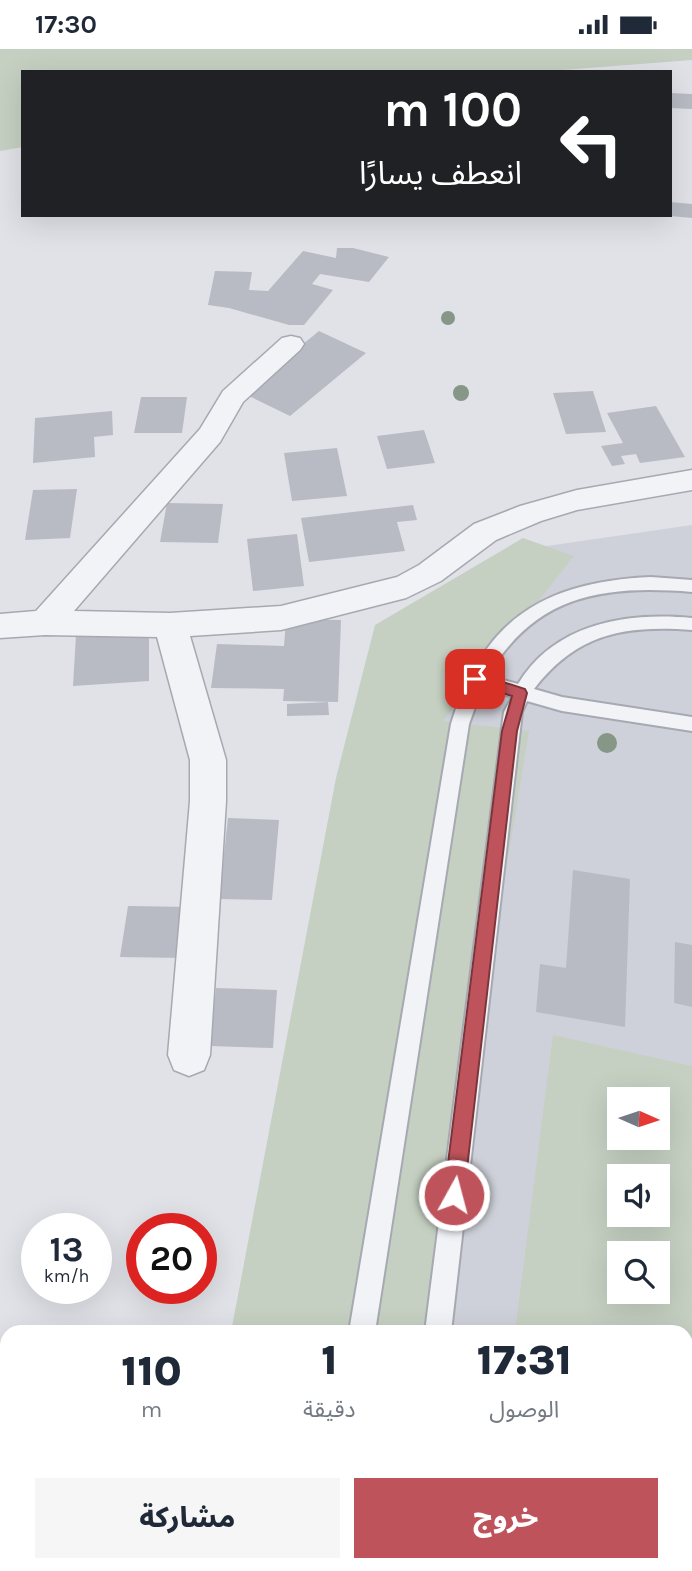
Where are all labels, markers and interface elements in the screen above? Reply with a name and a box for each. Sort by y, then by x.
text: 17:30 [35,9,97,40]
text: 100 m [384,81,522,138]
icon: left [546,98,637,189]
text: انعطف يسارًا [359,155,522,192]
pin [445,649,505,709]
icon: arrive [456,660,494,698]
north arrow [607,1087,670,1150]
map controls [607,1087,670,1304]
position arrow [417,1158,491,1232]
button: sound [607,1164,670,1227]
speed limit sign: 20 [126,1213,217,1304]
text: 13 [49,1229,84,1270]
button: search [607,1241,670,1304]
text: km/h [44,1265,89,1287]
text: 1 [321,1335,337,1385]
text: 17:31 [477,1335,572,1385]
text: 110 [121,1346,182,1396]
text: m [141,1396,162,1423]
text: دقيقة [303,1396,356,1423]
text: الوصول [489,1396,559,1423]
button: مشاركة [35,1478,340,1558]
button: خروج [354,1478,658,1558]

